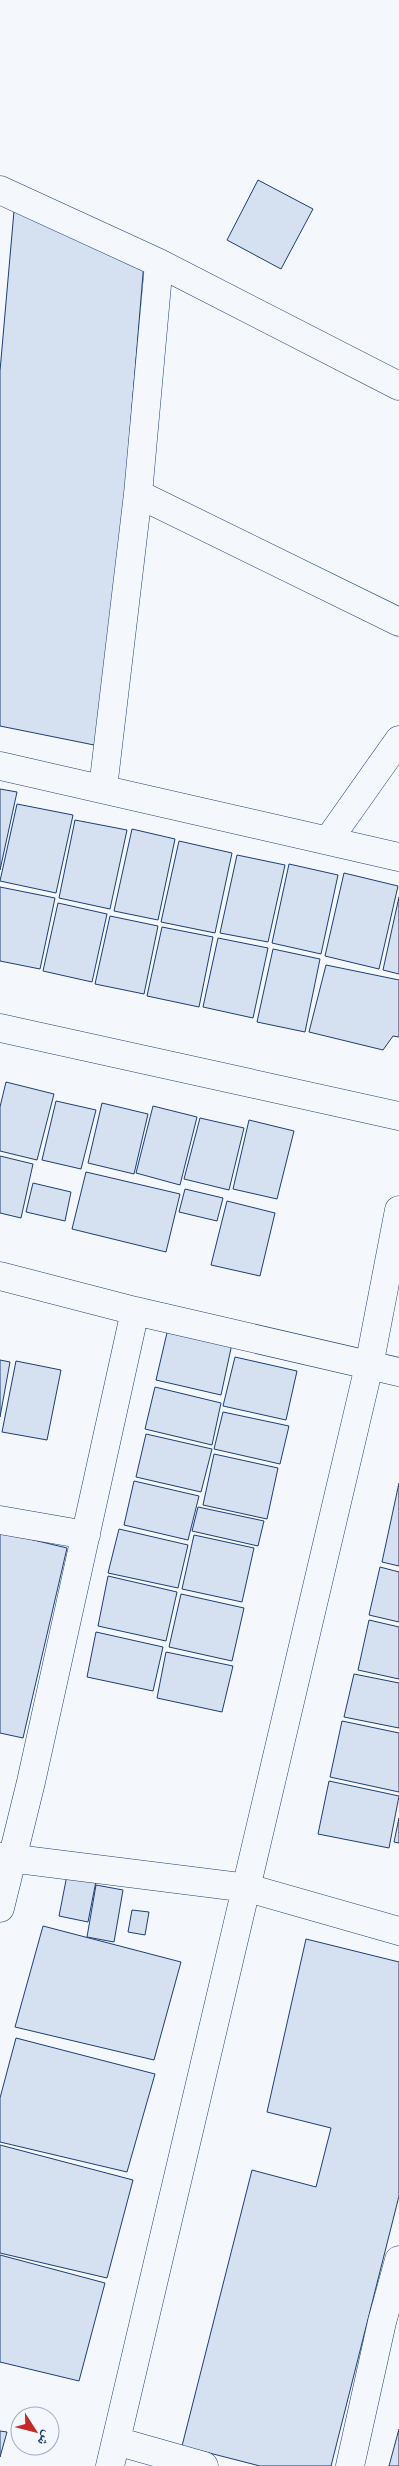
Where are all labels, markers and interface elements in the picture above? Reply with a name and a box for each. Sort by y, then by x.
north arrow [10,2406,60,2456]
text: ش [34,2427,57,2450]

